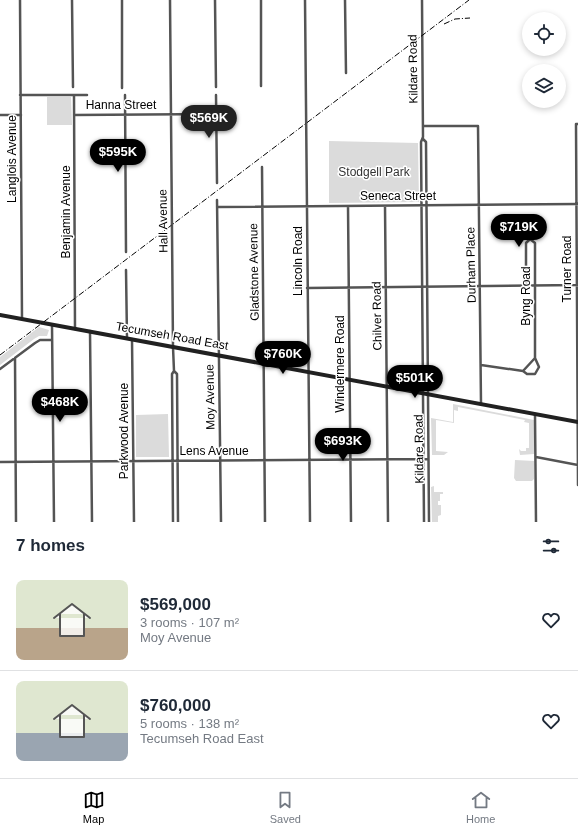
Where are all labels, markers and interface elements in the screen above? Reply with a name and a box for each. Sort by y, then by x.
map controls [522,12,566,108]
button: locate [522,12,566,56]
street label: Kildare Road [405,34,421,104]
button: layers [522,64,566,108]
street label: Hanna Street [86,98,157,112]
pin: $569K [181,105,237,139]
text: $569K [190,110,228,125]
street label: Langlois Avenue [5,115,19,203]
pin: $595K [90,139,146,173]
text: $595K [99,144,137,159]
street label: Benjamin Avenue [59,165,73,259]
park label: Stodgell Park [338,165,411,179]
street label: Hall Avenue [155,189,171,253]
street label: Seneca Street [360,189,437,203]
pin: $719K [491,214,547,248]
text: $719K [500,219,538,234]
street label: Gladstone Avenue [246,223,262,321]
street label: Lincoln Road [291,226,305,296]
street label: Durham Place [463,227,479,303]
street label: Turner Road [560,236,574,302]
street label: Byng Road [519,266,533,326]
street label: Chilver Road [369,281,385,351]
street label: Windermere Road [333,315,347,413]
street label: Tecumseh Road East [115,319,230,353]
pin: $760K [255,341,311,375]
text: $760K [264,346,302,361]
street label: Moy Avenue [202,364,218,430]
pin: $501K [387,365,443,399]
text: $501K [396,370,434,385]
street label: Parkwood Avenue [117,382,131,479]
pin: $468K [32,389,88,423]
text: $468K [41,394,79,409]
street label: Kildare Road [411,414,427,484]
pin: $693K [315,428,371,462]
text: $693K [324,433,362,448]
street label: Lens Avenue [179,444,249,458]
icon: filters [540,535,562,557]
text: 7 homes [16,536,85,555]
text: $569,000 [140,595,211,614]
icon: home [48,596,96,644]
icon: heart [540,609,562,631]
text: 3 rooms · 107 m² [140,615,239,630]
text: Moy Avenue [140,630,211,645]
text: $760,000 [140,696,211,715]
icon: home [48,697,96,745]
icon: heart [540,710,562,732]
text: 5 rooms · 138 m² [140,716,239,731]
text: Tecumseh Road East [140,731,264,746]
tab: Map [83,789,105,825]
tab: Saved [270,789,301,825]
tab: Home [466,789,495,825]

